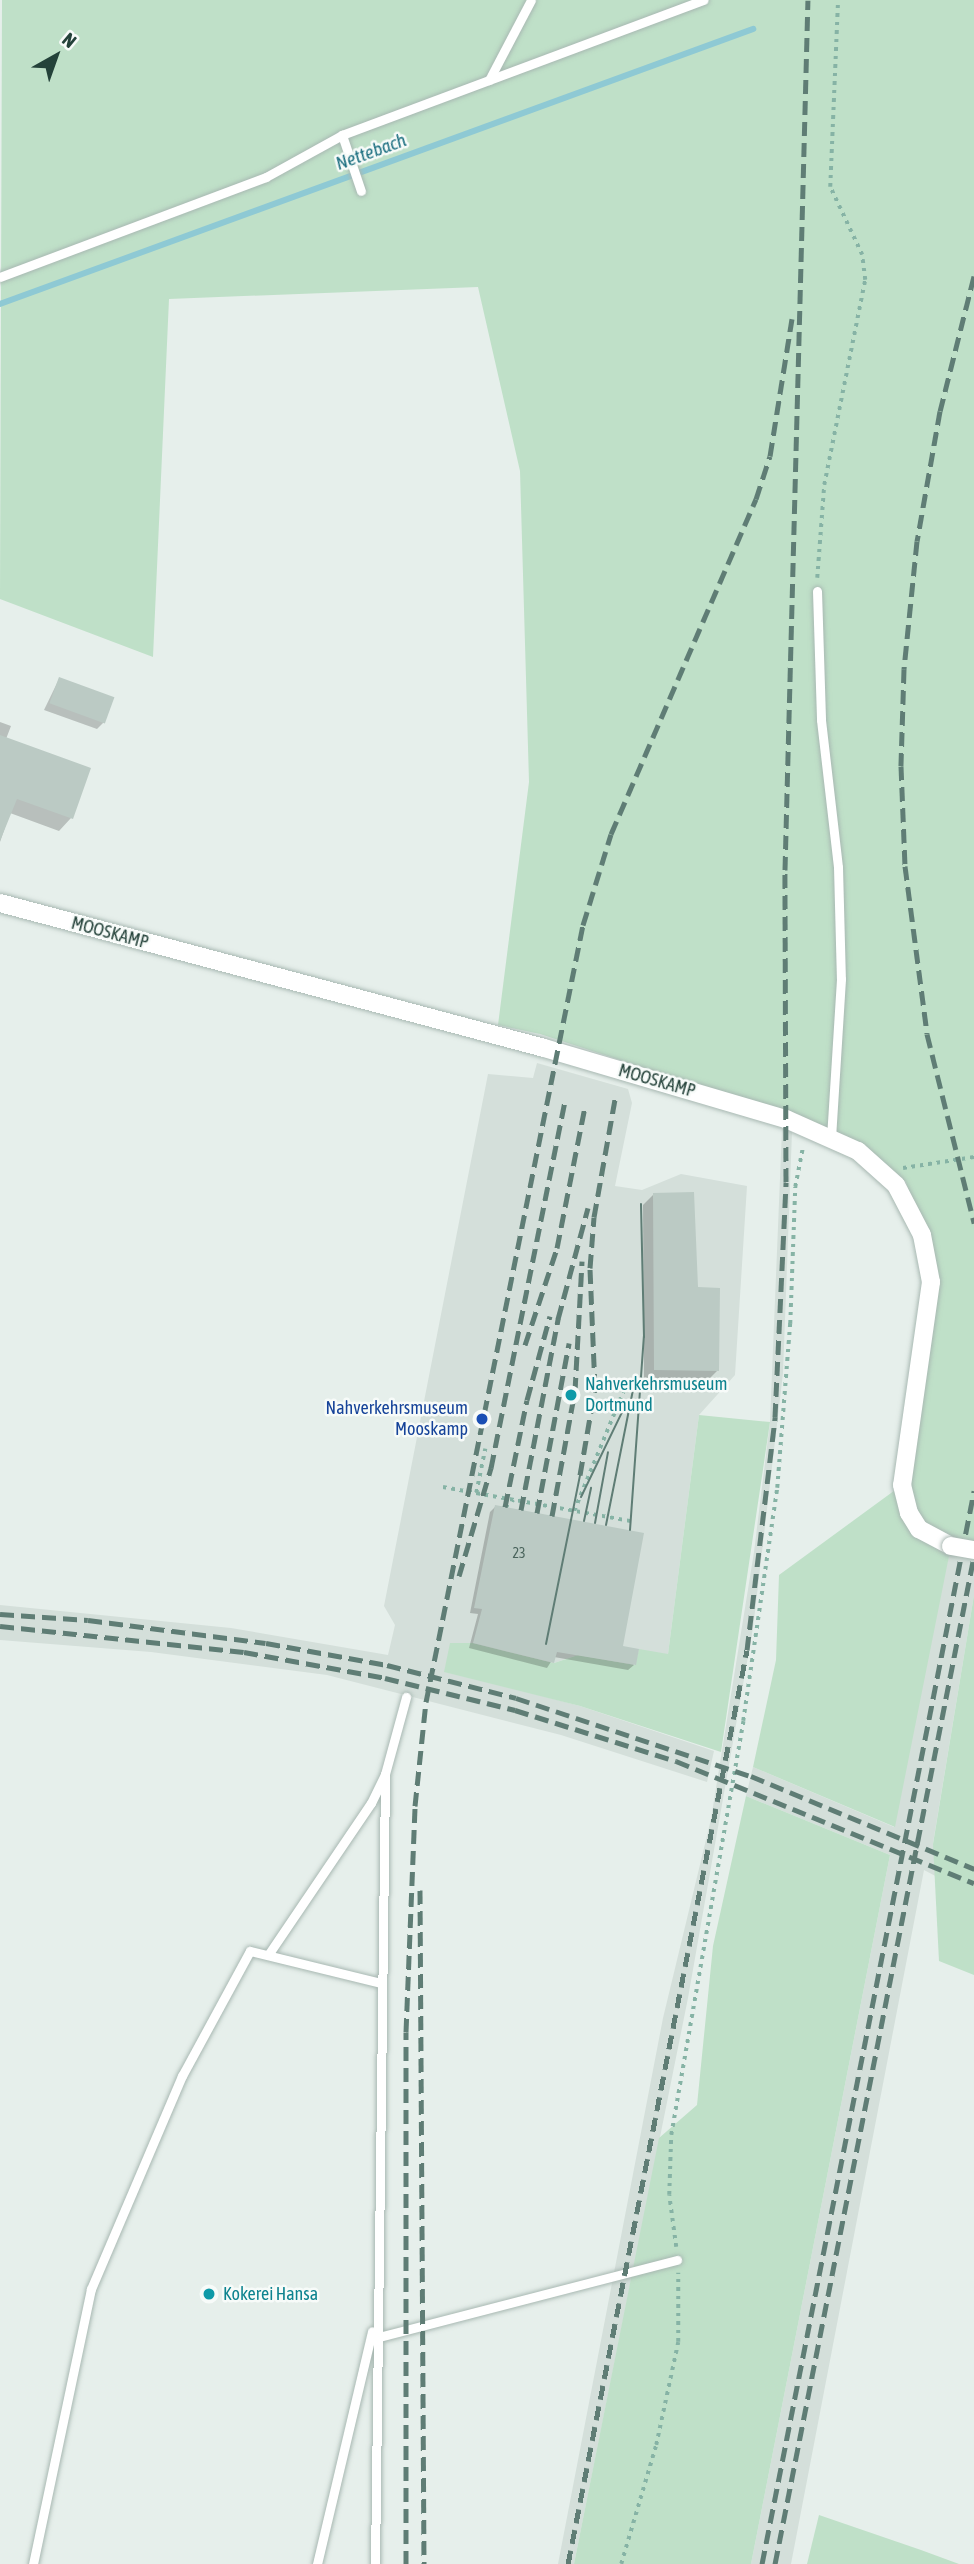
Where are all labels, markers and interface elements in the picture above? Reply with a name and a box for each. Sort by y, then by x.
north arrow [21,21,91,91]
text: N [58,28,81,52]
water label: Nettebach [333,129,409,175]
street label: MOOSKAMP [69,912,151,954]
street label: MOOSKAMP [616,1060,698,1102]
place label: Nahverkehrsmuseum Dortmund [585,1374,727,1416]
marker: Nahverkehrsmuseum Dortmund [563,1387,579,1403]
place label: Nahverkehrsmuseum Mooskamp [326,1398,468,1440]
marker: Nahverkehrsmuseum Mooskamp [474,1411,490,1427]
house number: 23 [512,1545,526,1561]
place label: Kokerei Hansa [223,2283,318,2305]
marker: Kokerei Hansa [201,2286,217,2302]

